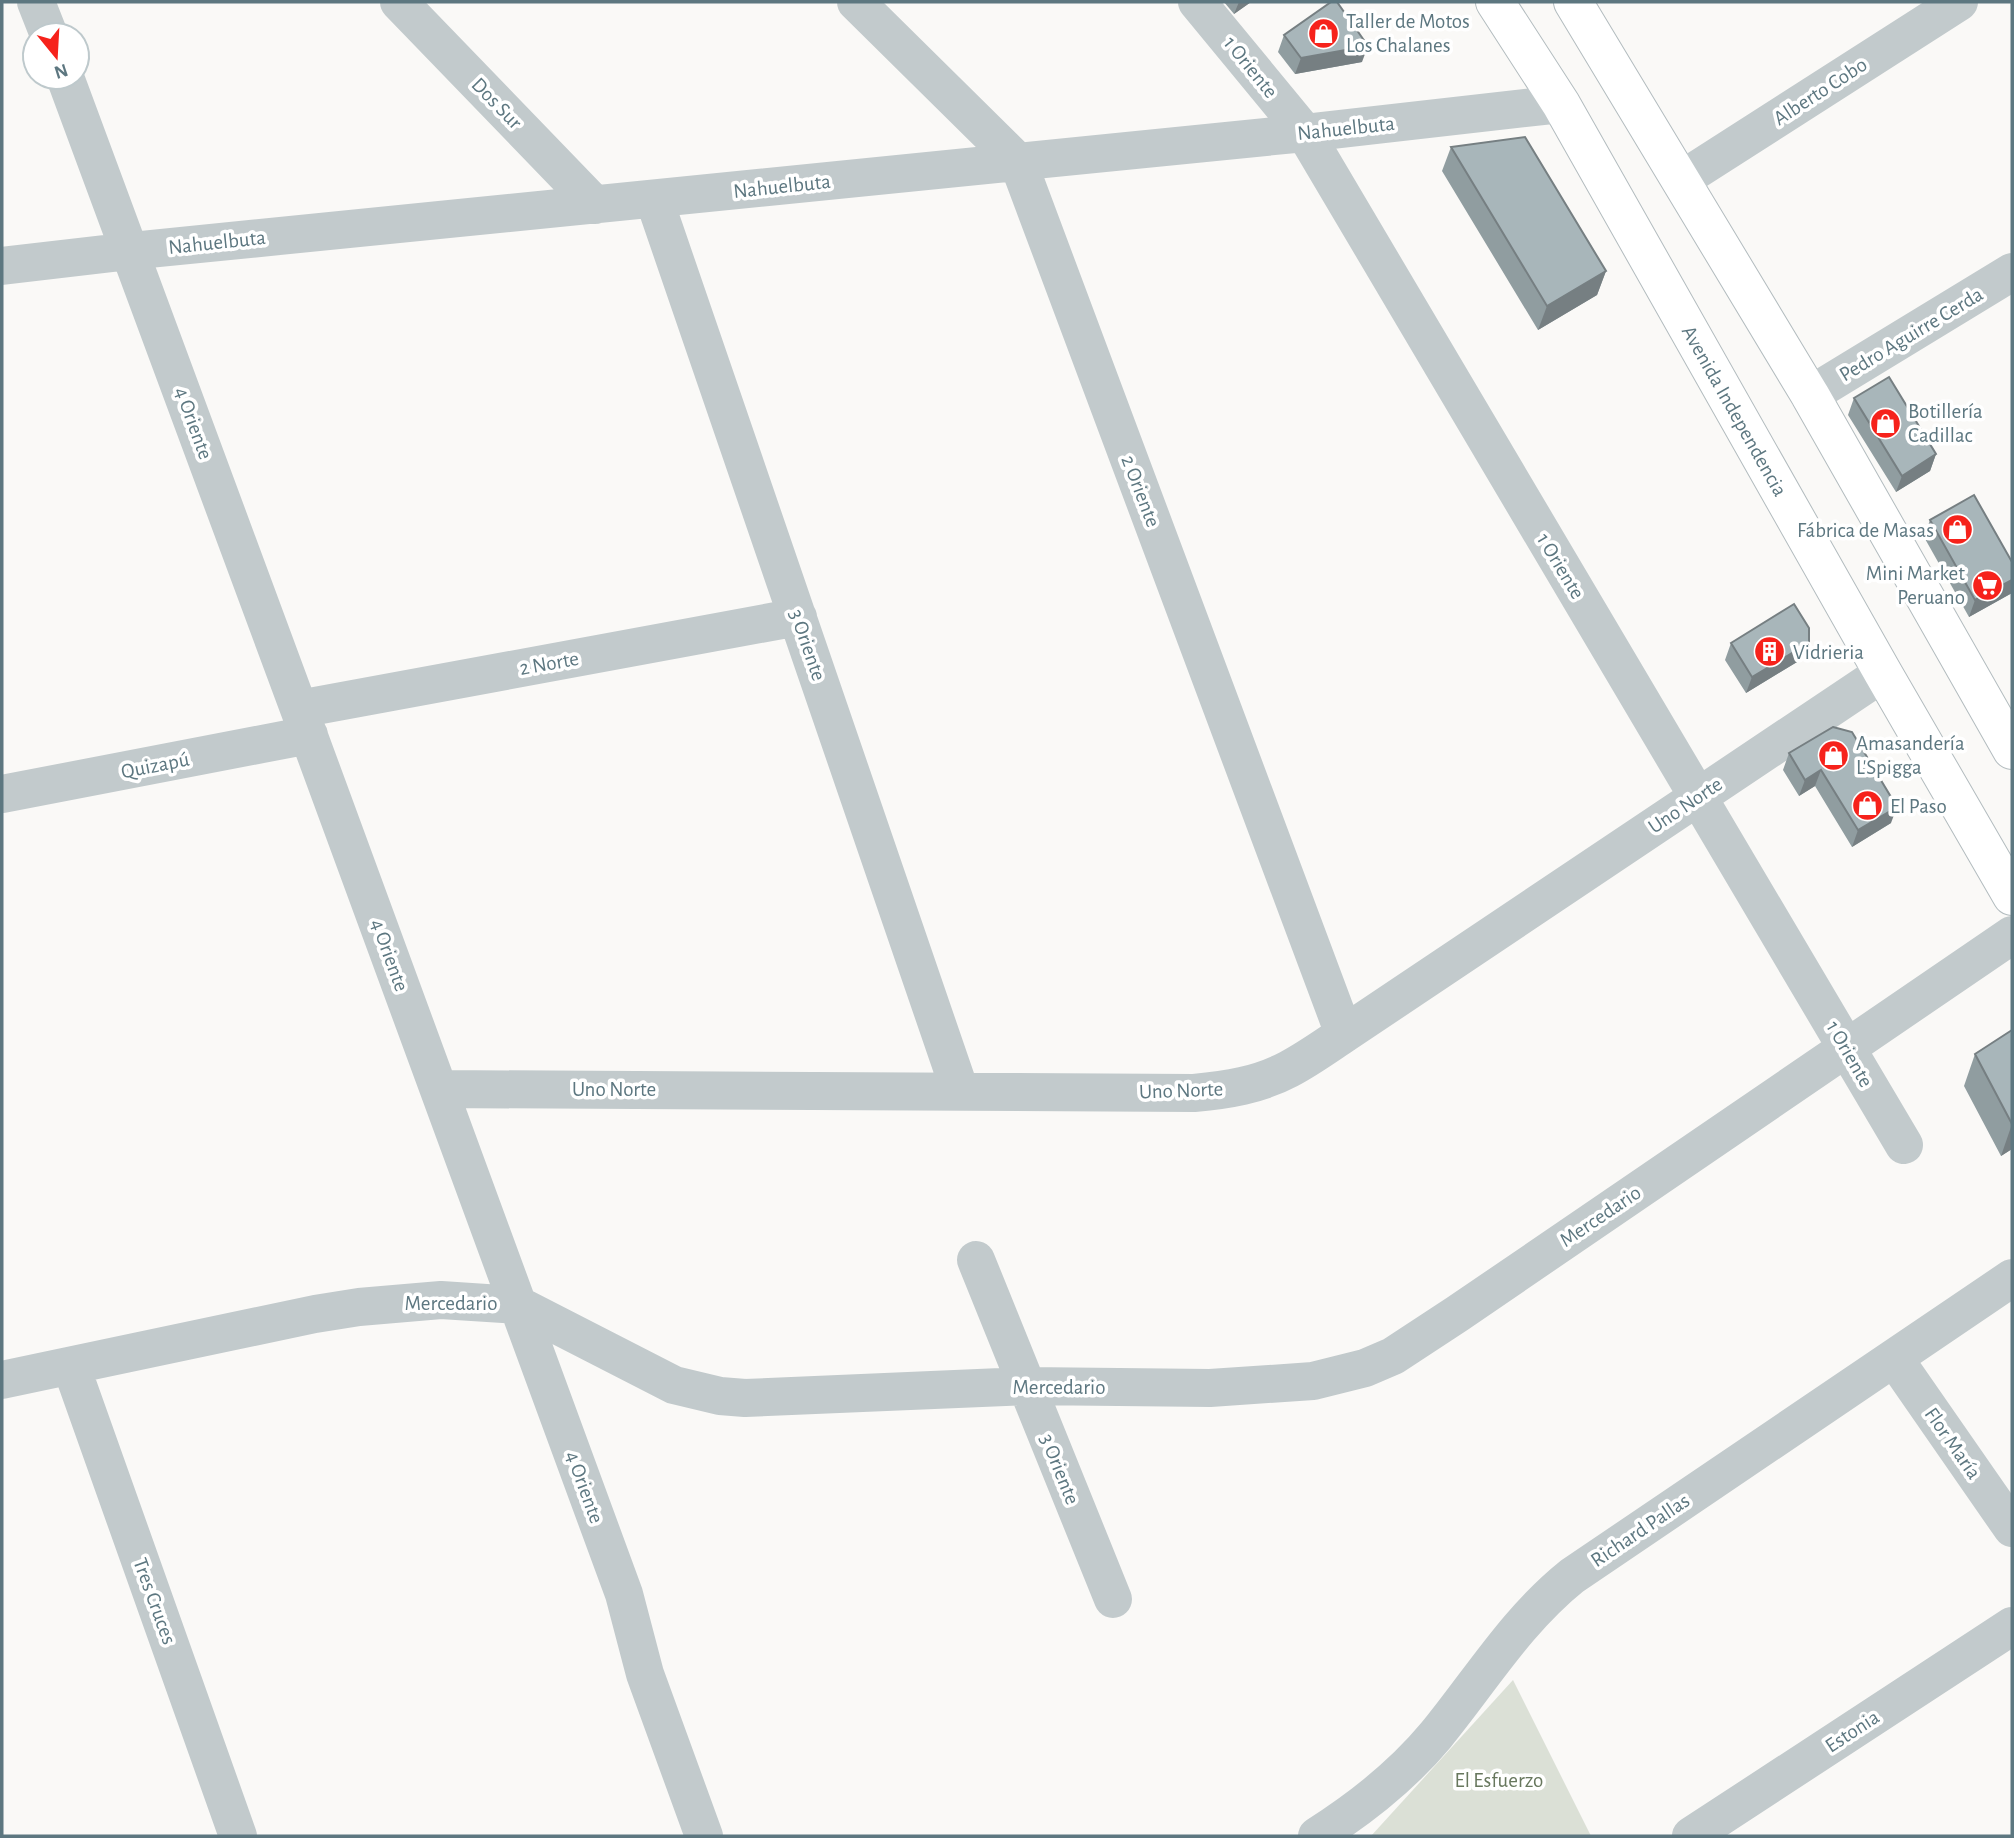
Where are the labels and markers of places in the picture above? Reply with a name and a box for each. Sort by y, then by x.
place label: Taller de Motos Los Chalanes [1346,11,1470,56]
shop icon: Taller de Motos Los Chalanes [1306,16,1340,50]
place label: Botillería Cadillac [1908,401,1983,446]
shop icon: Botillería Cadillac [1868,406,1902,440]
shop icon: Fábrica de Masas [1940,513,1974,547]
place label: Fábrica de Masas [1797,520,1934,541]
place label: Mini Market Peruano [1866,563,1965,608]
supermarket icon: Mini Market Peruano [1971,568,2005,602]
building icon: Vidrieria [1753,635,1787,669]
place label: Vidrieria [1793,642,1864,663]
place label: Amasandería L'Spigga [1856,733,1965,778]
shop icon: Amasandería L'Spigga [1816,738,1850,772]
shop icon: El Paso [1850,789,1884,823]
place label: El Paso [1890,796,1947,817]

